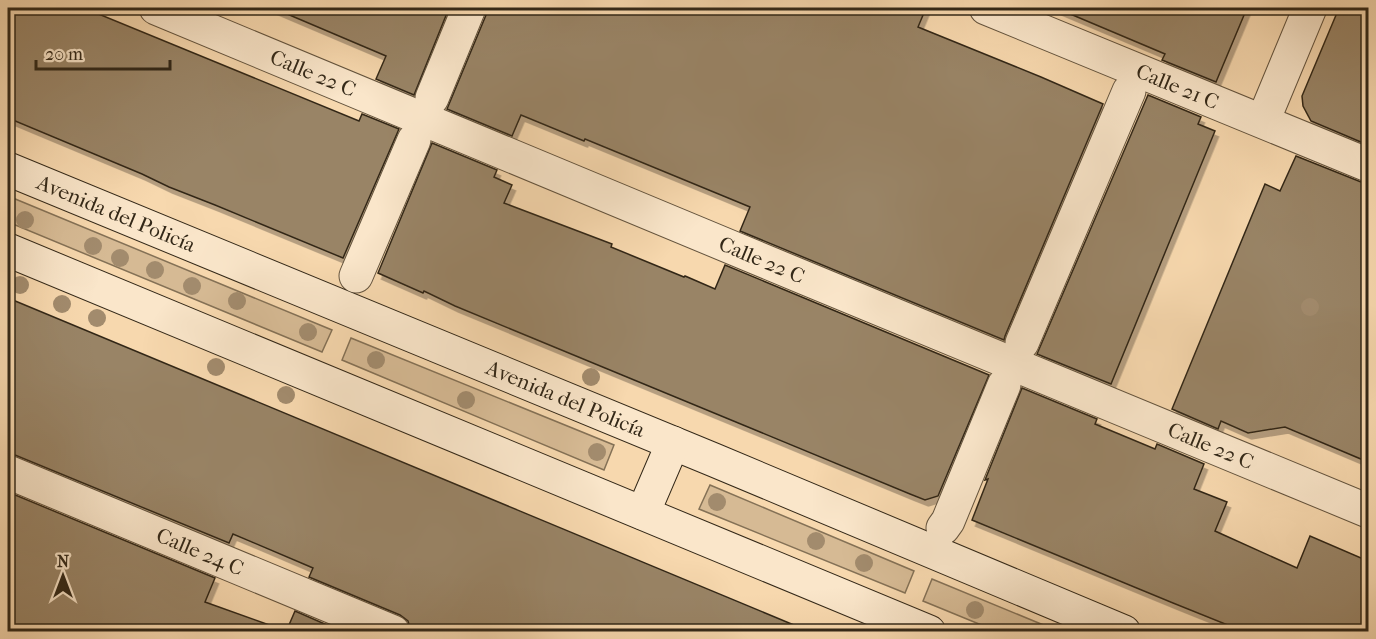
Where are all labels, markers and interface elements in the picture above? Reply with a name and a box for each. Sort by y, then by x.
scale bar [36,33,170,71]
text: 20 m [45,44,83,65]
street label: Calle 22 C [267,45,359,102]
street label: Calle 21 C [1133,59,1222,114]
street label: Avenida del Policía [32,170,199,257]
street label: Calle 22 C [715,232,808,288]
street label: Avenida del Policía [482,355,649,442]
street label: Calle 22 C [1164,418,1257,474]
street label: Calle 24 C [153,523,247,581]
north arrow [33,546,93,606]
text: N [57,552,70,571]

